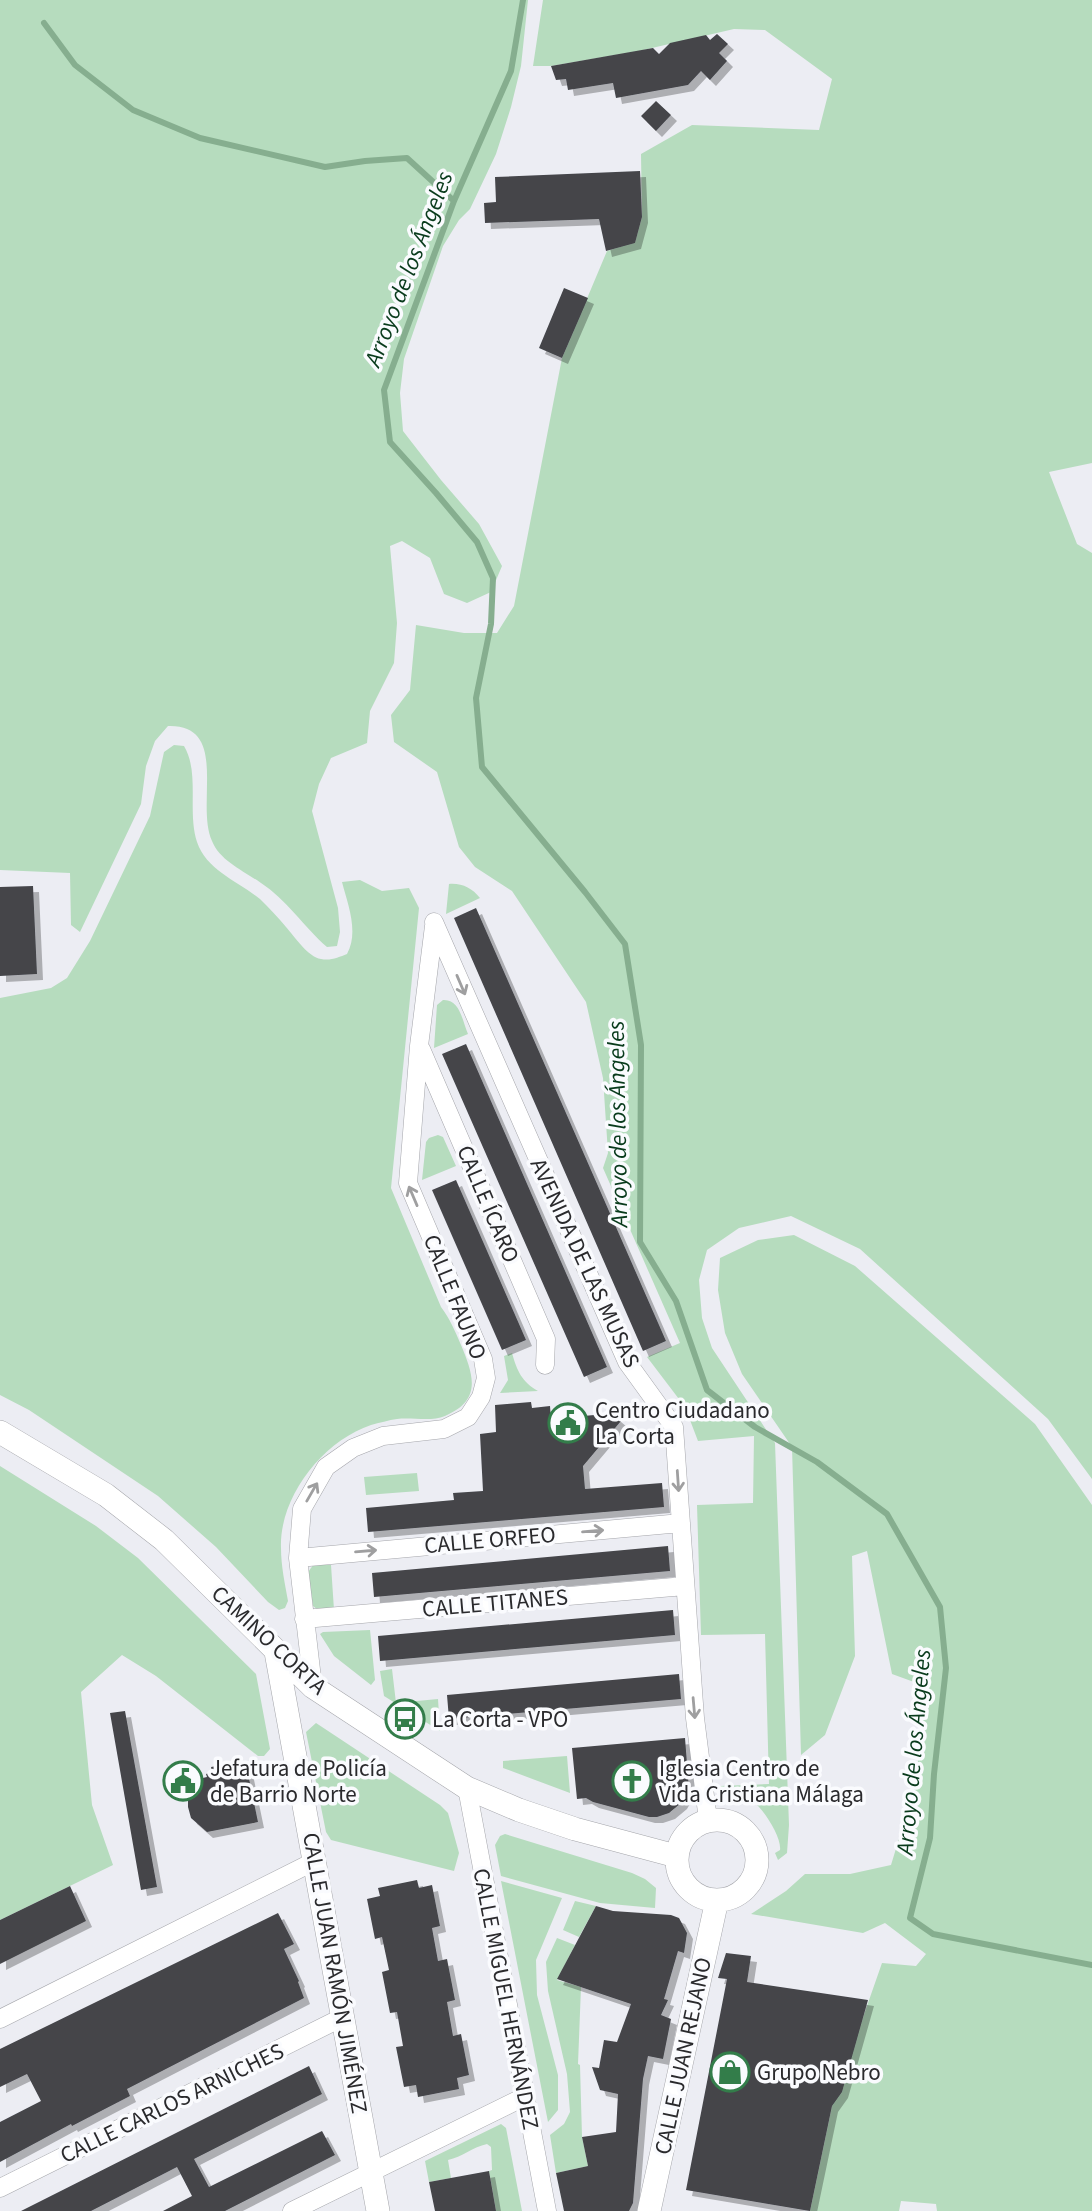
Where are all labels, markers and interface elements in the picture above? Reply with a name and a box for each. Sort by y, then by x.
water label: Arroyo de los Ángeles [355,166,462,373]
one-way arrow [455,974,468,995]
water label: Arroyo de los Ángeles [599,1020,637,1229]
street label: CALLE ÍCARO [448,1140,528,1268]
street label: AVENIDA DE LAS MUSAS [522,1153,648,1373]
one-way arrow [406,1185,419,1207]
street label: CALLE FAUNO [415,1229,495,1365]
place label: Centro Ciudadano La Corta [595,1394,770,1453]
public building icon: Centro Ciudadano La Corta [547,1402,589,1444]
one-way arrow [672,1469,685,1492]
one-way arrow [305,1482,319,1502]
street label: CALLE ORFEO [423,1518,557,1562]
one-way arrow [581,1524,604,1537]
one-way arrow [354,1544,377,1557]
street label: CAMINO CORTA [204,1578,335,1703]
street label: CALLE TITANES [421,1580,569,1626]
water label: Arroyo de los Ángeles [887,1647,940,1858]
one-way arrow [688,1696,701,1719]
bus stop icon: La Corta - VPO [384,1698,426,1740]
place label: La Corta - VPO [432,1703,568,1736]
place label: Jefatura de Policía de Barrio Norte [210,1752,387,1811]
place label: Iglesia Centro de Vida Cristiana Málaga [659,1752,864,1811]
public building icon: Jefatura de Policía de Barrio Norte [162,1760,204,1802]
church icon: Iglesia Centro de Vida Cristiana Málaga [611,1760,653,1802]
street label: CALLE JUAN RAMÓN JIMÉNEZ [294,1830,376,2116]
street label: CALLE MIGUEL HERNÁNDEZ [464,1866,548,2132]
street label: CALLE JUAN REJANO [646,1954,720,2158]
street label: CALLE CARLOS ARNICHES [55,2034,289,2172]
shop icon: Grupo Nebro [709,2051,751,2093]
place label: Grupo Nebro [757,2056,881,2089]

